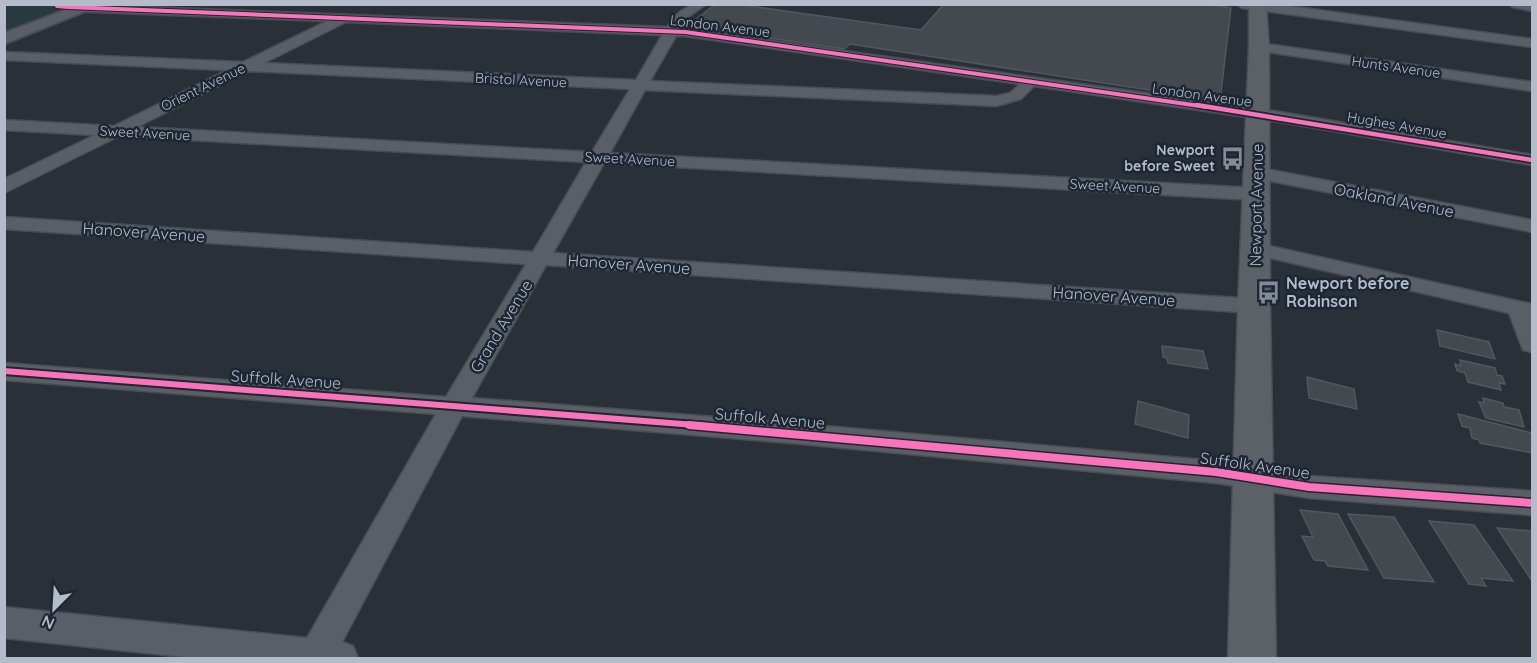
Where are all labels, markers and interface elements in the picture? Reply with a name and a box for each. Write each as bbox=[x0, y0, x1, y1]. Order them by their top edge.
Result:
street label: London Avenue bbox=[669, 11, 771, 41]
street label: Hunts Avenue bbox=[1350, 52, 1442, 82]
street label: Orient Avenue bbox=[158, 59, 248, 115]
street label: Bristol Avenue bbox=[475, 69, 568, 91]
street label: London Avenue bbox=[1151, 79, 1253, 111]
street label: Hughes Avenue bbox=[1346, 107, 1448, 143]
street label: Sweet Avenue bbox=[99, 122, 191, 144]
place label: Newport before Sweet bbox=[1124, 141, 1215, 175]
street label: Newport Avenue bbox=[1245, 143, 1267, 267]
bus stop icon: Newport before Sweet bbox=[1220, 145, 1246, 171]
street label: Sweet Avenue bbox=[584, 148, 676, 170]
street label: Sweet Avenue bbox=[1069, 175, 1161, 197]
street label: Oakland Avenue bbox=[1332, 179, 1456, 221]
street label: Hanover Avenue bbox=[82, 218, 206, 246]
street label: Hanover Avenue bbox=[567, 250, 691, 278]
place label: Newport before Robinson bbox=[1286, 273, 1410, 311]
street label: Grand Avenue bbox=[465, 276, 537, 376]
bus stop icon: Newport before Robinson bbox=[1255, 279, 1281, 305]
street label: Hanover Avenue bbox=[1052, 282, 1176, 310]
street label: Suffolk Avenue bbox=[230, 365, 342, 393]
street label: Suffolk Avenue bbox=[714, 403, 826, 433]
street label: Suffolk Avenue bbox=[1199, 447, 1311, 483]
north arrow bbox=[24, 579, 84, 639]
text: N bbox=[38, 611, 57, 634]

